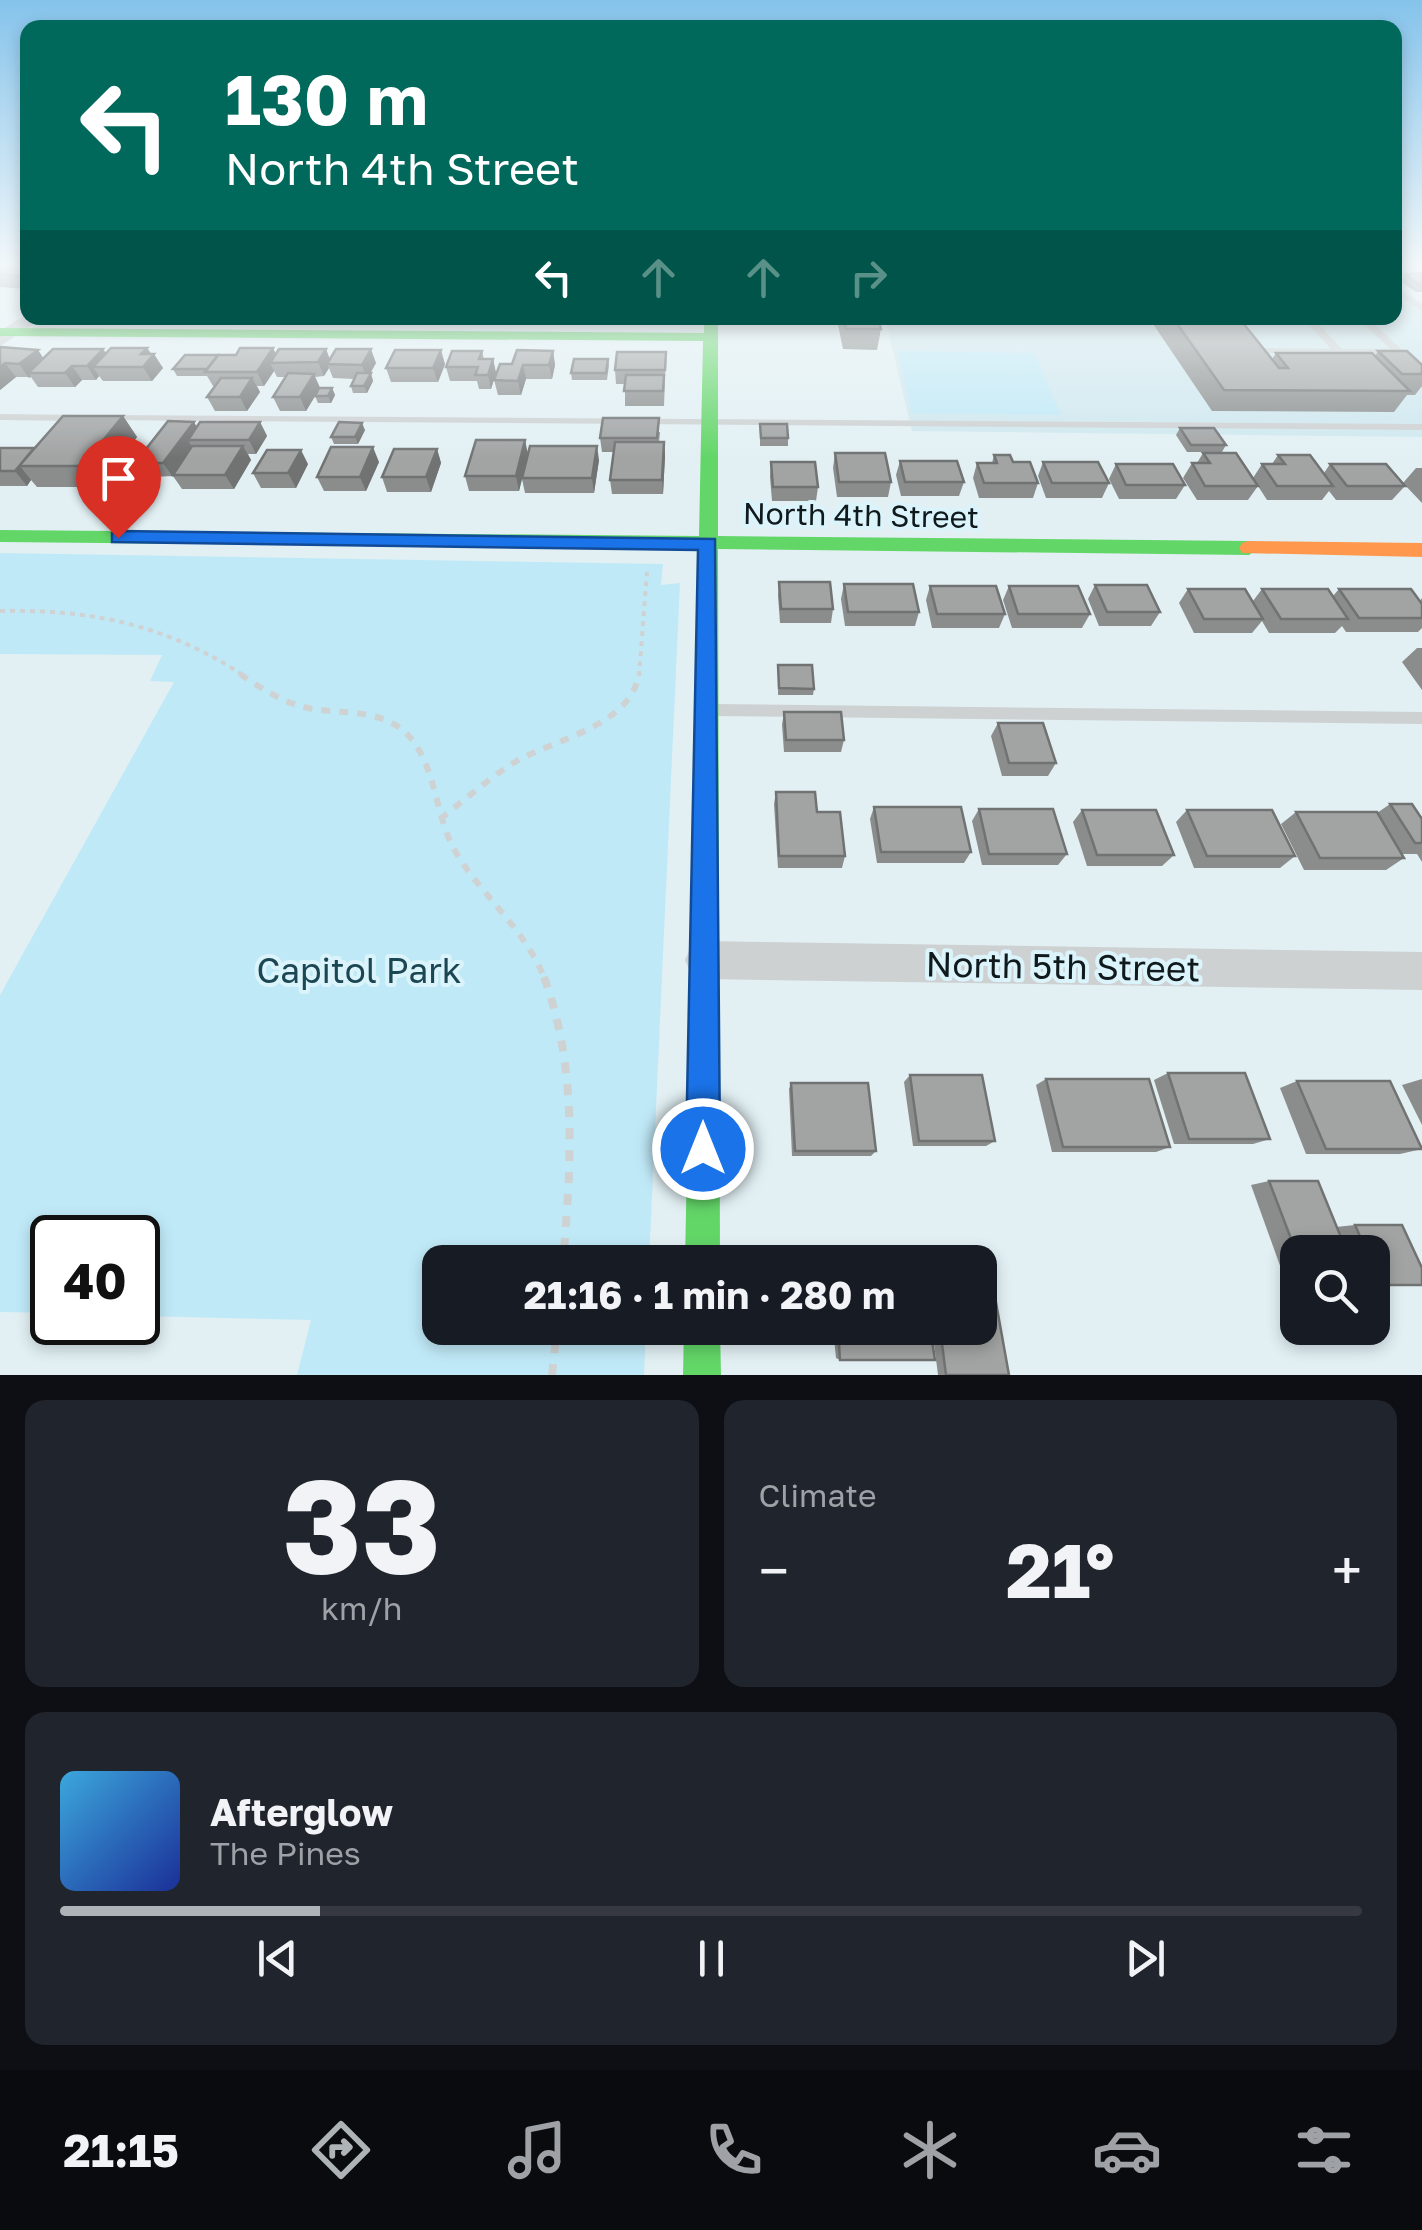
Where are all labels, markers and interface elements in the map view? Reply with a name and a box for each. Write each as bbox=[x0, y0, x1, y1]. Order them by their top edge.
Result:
text: 130 m bbox=[225, 56, 428, 140]
icon: left bbox=[60, 60, 190, 190]
text: North 4th Street bbox=[225, 141, 579, 195]
icon: left bbox=[526, 250, 581, 305]
icon: ahead bbox=[631, 250, 686, 305]
icon: ahead bbox=[736, 250, 791, 305]
icon: right bbox=[841, 250, 896, 305]
pin bbox=[76, 436, 161, 539]
icon: arrive bbox=[91, 451, 146, 506]
street label: North 4th Street bbox=[743, 495, 979, 535]
street label: North 5th Street bbox=[925, 943, 1201, 989]
park label: Capitol Park bbox=[256, 949, 462, 991]
position arrow bbox=[651, 1097, 755, 1201]
speed limit sign: 40 bbox=[30, 1215, 160, 1345]
map controls bbox=[1280, 1235, 1390, 1345]
button: search bbox=[1280, 1235, 1390, 1345]
text: 21:16 · 1 min · 280 m bbox=[524, 1272, 895, 1317]
text: 33 bbox=[282, 1446, 441, 1602]
text: Climate bbox=[759, 1476, 877, 1514]
text: 21° bbox=[1006, 1524, 1115, 1615]
text: − bbox=[759, 1537, 789, 1603]
text: + bbox=[1332, 1537, 1362, 1603]
text: km/h bbox=[321, 1589, 402, 1627]
text: Afterglow bbox=[210, 1789, 393, 1834]
text: The Pines bbox=[210, 1834, 361, 1872]
icon: previous bbox=[250, 1931, 305, 1986]
icon: pause bbox=[684, 1931, 739, 1986]
icon: next bbox=[1118, 1931, 1173, 1986]
icon: directions bbox=[306, 2115, 376, 2185]
icon: music bbox=[502, 2115, 572, 2185]
icon: phone bbox=[699, 2115, 769, 2185]
icon: climate bbox=[895, 2115, 965, 2185]
icon: car bbox=[1092, 2115, 1162, 2185]
icon: filters bbox=[1289, 2115, 1359, 2185]
text: 21:15 bbox=[63, 2123, 179, 2177]

